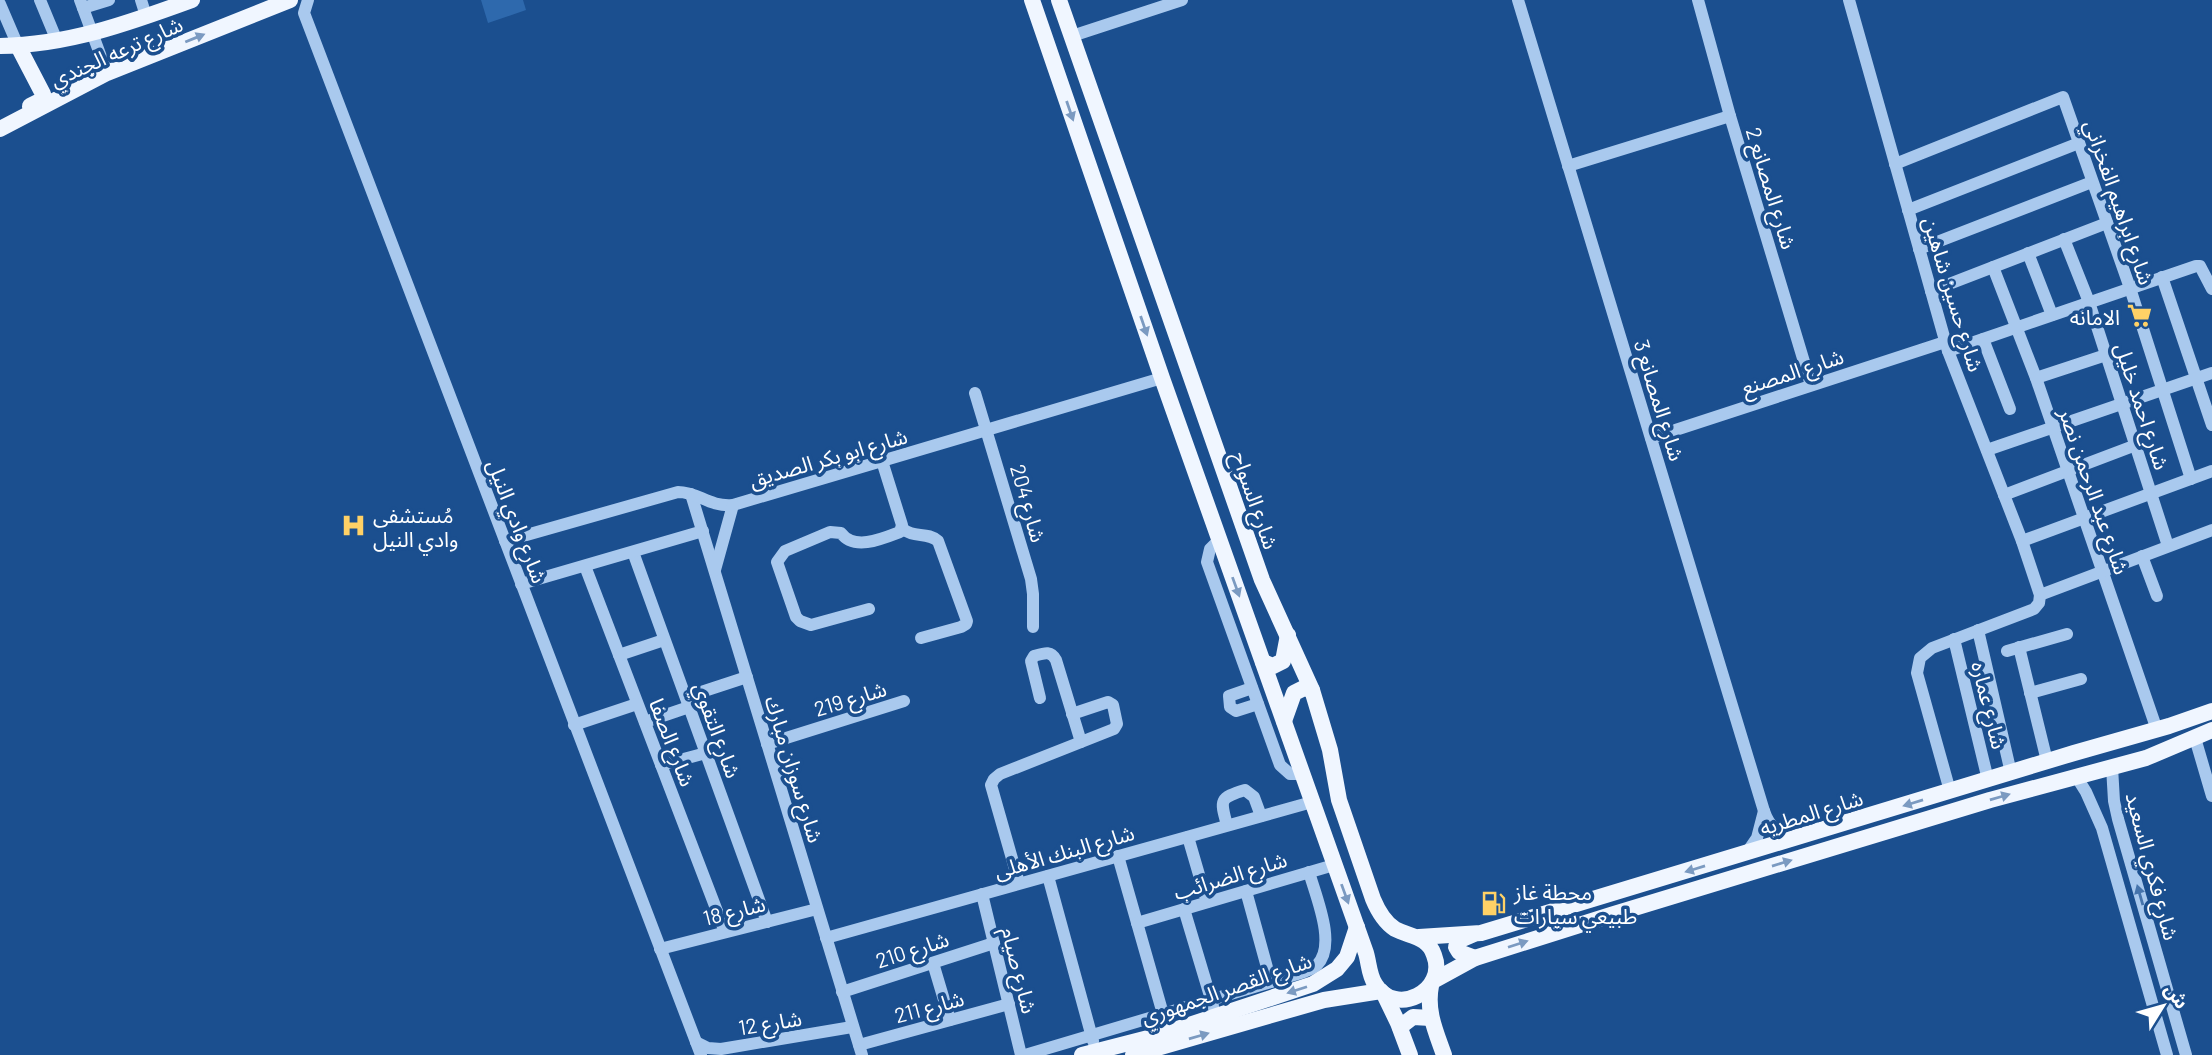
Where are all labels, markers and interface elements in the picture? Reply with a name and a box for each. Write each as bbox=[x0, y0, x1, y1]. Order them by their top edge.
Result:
street label: شارع ترعه الجندي bbox=[46, 11, 188, 96]
one-way arrow bbox=[184, 33, 205, 44]
one-way arrow bbox=[1065, 100, 1076, 121]
street label: شارع ابراهيم الفخراني bbox=[2075, 116, 2160, 289]
street label: شارع المصانع 2 bbox=[1738, 124, 1802, 253]
street label: شارع حسين شاهين bbox=[1915, 214, 1989, 376]
supermarket icon: الامانه bbox=[2126, 302, 2154, 330]
place label: الامانه bbox=[2070, 304, 2120, 329]
one-way arrow bbox=[1139, 316, 1150, 337]
street label: شارع المصانع 3 bbox=[1626, 336, 1690, 465]
street label: شارع احمد خليل bbox=[2107, 339, 2175, 474]
street label: شارع المصنع bbox=[1738, 343, 1848, 403]
street label: شارع عبد الرحمن نصر bbox=[2051, 404, 2135, 579]
street label: شارع ابو بكر الصديق bbox=[746, 422, 911, 495]
street label: شارع السواح bbox=[1224, 448, 1284, 553]
street label: شارع وادي النيل bbox=[478, 456, 553, 588]
street label: شارع 204 bbox=[1002, 461, 1052, 546]
place label: مُستشفى وادي النيل bbox=[373, 502, 458, 555]
hospital icon: مُستشفى وادي النيل bbox=[339, 512, 367, 540]
one-way arrow bbox=[1231, 576, 1242, 597]
street label: شارع عماره bbox=[1963, 659, 2013, 752]
street label: شارع 219 bbox=[811, 675, 890, 725]
street label: شارع التقوي bbox=[685, 679, 747, 783]
street label: شارع سوزان مبارك bbox=[757, 693, 829, 847]
street label: شارع الصفا bbox=[641, 695, 701, 791]
street label: شارع المطريه bbox=[1756, 784, 1867, 843]
street label: شارع فكري السعيد bbox=[2117, 789, 2185, 944]
one-way arrow bbox=[1990, 792, 2011, 802]
one-way arrow bbox=[1902, 798, 1923, 808]
street label: شارع البنك الأهلى bbox=[991, 819, 1138, 887]
street label: شارع الضرائب bbox=[1170, 846, 1291, 908]
one-way arrow bbox=[1772, 858, 1793, 868]
one-way arrow bbox=[1684, 864, 1705, 875]
place label: محطة غاز طبيعي سيارات bbox=[1513, 879, 1637, 932]
one-way arrow bbox=[1340, 883, 1351, 904]
one-way arrow bbox=[2135, 884, 2145, 905]
fuel station icon: محطة غاز طبيعي سيارات bbox=[1480, 889, 1508, 917]
street label: شارع 18 bbox=[700, 890, 769, 934]
street label: شارع صيام bbox=[992, 924, 1043, 1017]
street label: شارع 210 bbox=[872, 925, 953, 976]
one-way arrow bbox=[1507, 938, 1528, 949]
street label: شارع القصر الجمهوري bbox=[1137, 947, 1316, 1034]
north arrow bbox=[2128, 971, 2198, 1041]
text: ش bbox=[2160, 978, 2194, 1013]
street label: شارع 211 bbox=[892, 985, 968, 1031]
one-way arrow bbox=[1286, 985, 1307, 996]
street label: شارع 12 bbox=[737, 1005, 804, 1043]
one-way arrow bbox=[1188, 1031, 1209, 1041]

